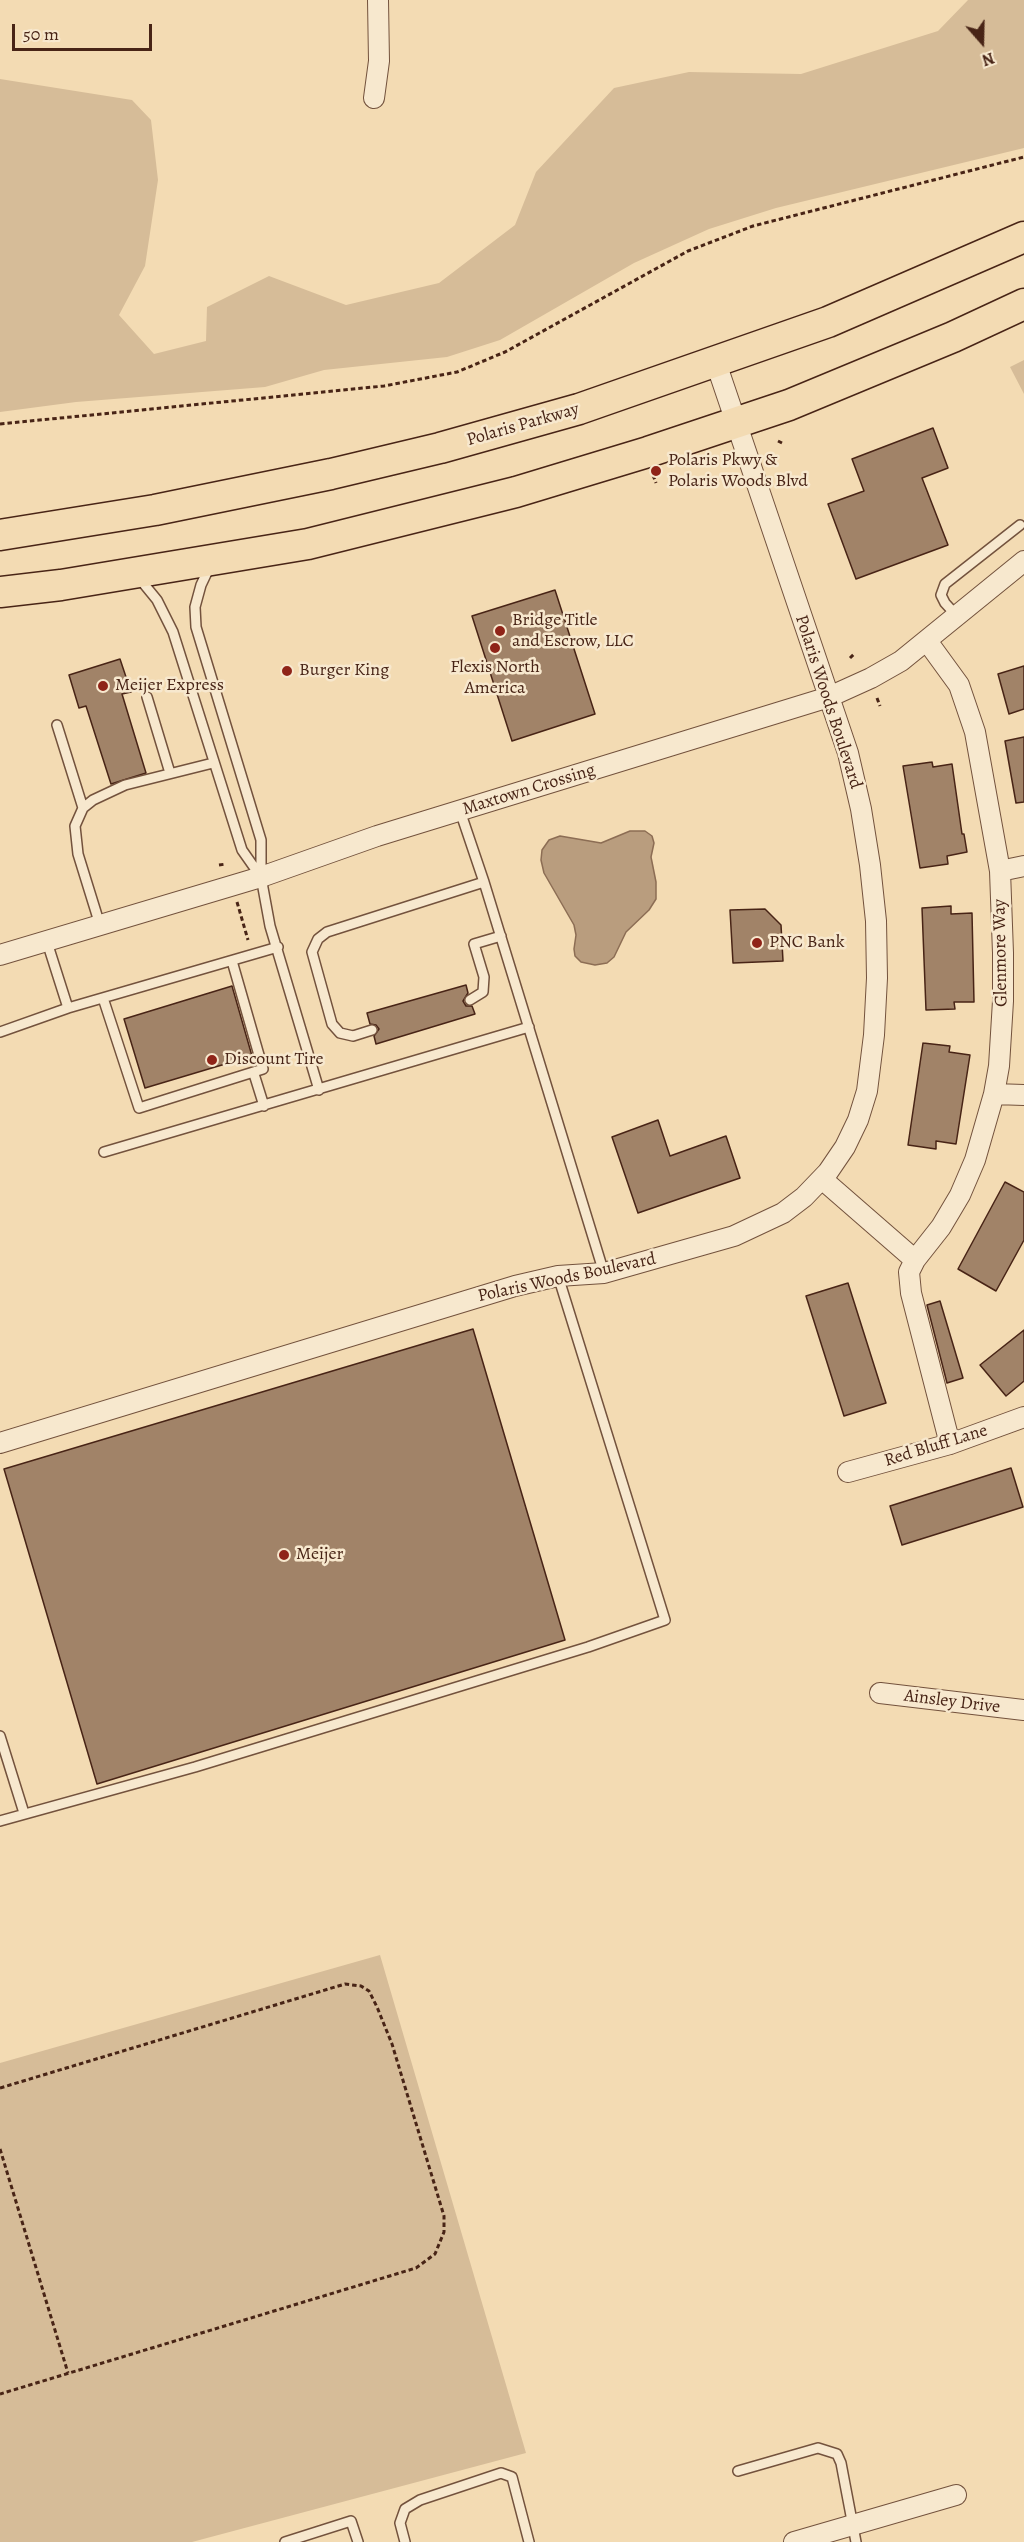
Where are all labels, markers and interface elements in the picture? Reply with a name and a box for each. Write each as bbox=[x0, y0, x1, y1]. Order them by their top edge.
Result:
scale bar bbox=[15, 12, 154, 50]
north arrow bbox=[952, 12, 1012, 72]
text: 50 m bbox=[23, 22, 59, 46]
text: N bbox=[979, 47, 997, 71]
street label: Polaris Parkway bbox=[464, 399, 582, 451]
place label: Polaris Pkwy & Polaris Woods Blvd bbox=[668, 450, 808, 492]
marker: Polaris Pkwy & Polaris Woods Blvd bbox=[649, 464, 663, 478]
place label: Bridge Title and Escrow, LLC bbox=[512, 610, 634, 652]
street label: Polaris Woods Boulevard bbox=[790, 612, 866, 792]
marker: Bridge Title and Escrow, LLC bbox=[493, 624, 507, 638]
marker: Flexis North America bbox=[488, 641, 502, 655]
place label: Flexis North America bbox=[450, 657, 540, 700]
place label: Burger King bbox=[299, 660, 389, 682]
marker: Burger King bbox=[280, 664, 294, 678]
place label: Meijer Express bbox=[115, 675, 224, 697]
marker: Meijer Express bbox=[96, 679, 110, 693]
street label: Maxtown Crossing bbox=[460, 760, 598, 820]
street label: Glenmore Way bbox=[989, 899, 1013, 1007]
place label: PNC Bank bbox=[769, 932, 845, 954]
marker: PNC Bank bbox=[750, 936, 764, 950]
place label: Discount Tire bbox=[224, 1049, 324, 1071]
marker: Discount Tire bbox=[205, 1053, 219, 1067]
street label: Polaris Woods Boulevard bbox=[476, 1249, 658, 1307]
street label: Red Bluff Lane bbox=[882, 1420, 990, 1472]
place label: Meijer bbox=[296, 1544, 343, 1566]
marker: Meijer bbox=[277, 1548, 291, 1562]
street label: Ainsley Drive bbox=[903, 1685, 1001, 1719]

